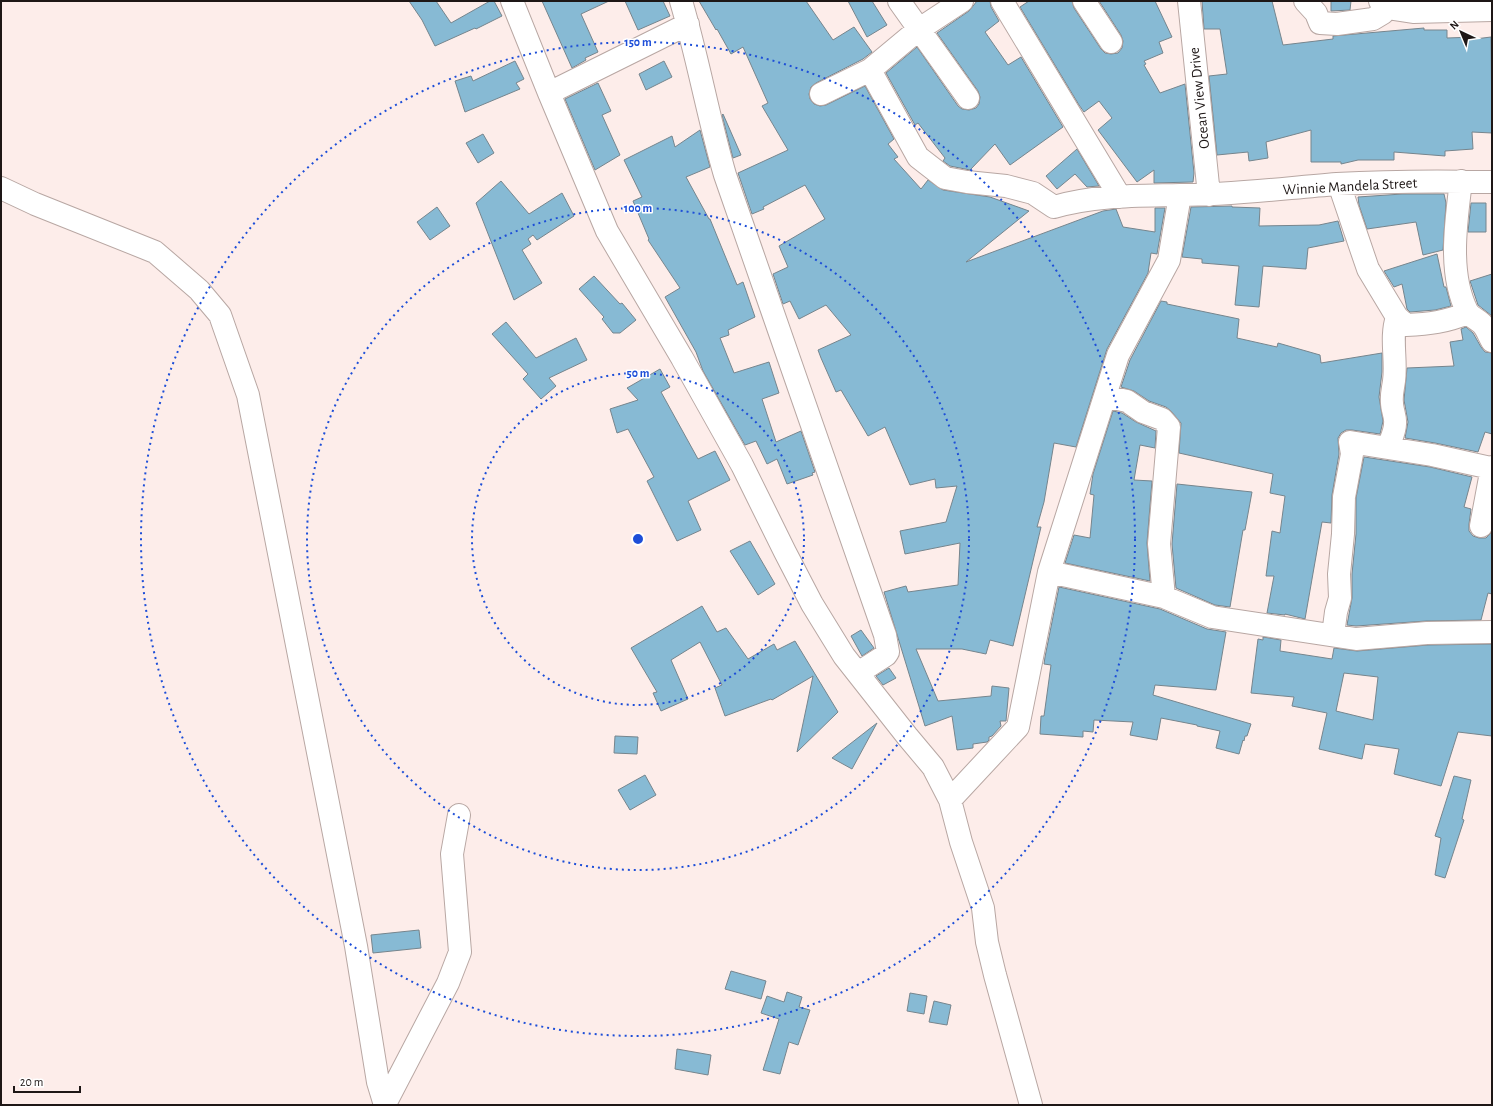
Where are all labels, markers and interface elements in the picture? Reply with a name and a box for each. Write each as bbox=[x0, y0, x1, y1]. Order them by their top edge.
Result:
north arrow bbox=[1441, 12, 1481, 52]
text: N bbox=[1448, 19, 1461, 32]
text: 150 m bbox=[624, 36, 652, 48]
street label: Ocean View Drive bbox=[1187, 46, 1212, 149]
street label: Winnie Mandela Street bbox=[1282, 175, 1418, 198]
text: 100 m bbox=[624, 202, 652, 214]
text: 50 m bbox=[627, 367, 650, 379]
centre of rings bbox=[631, 532, 645, 546]
scale bar bbox=[14, 1068, 80, 1094]
text: 20 m bbox=[20, 1076, 43, 1088]

